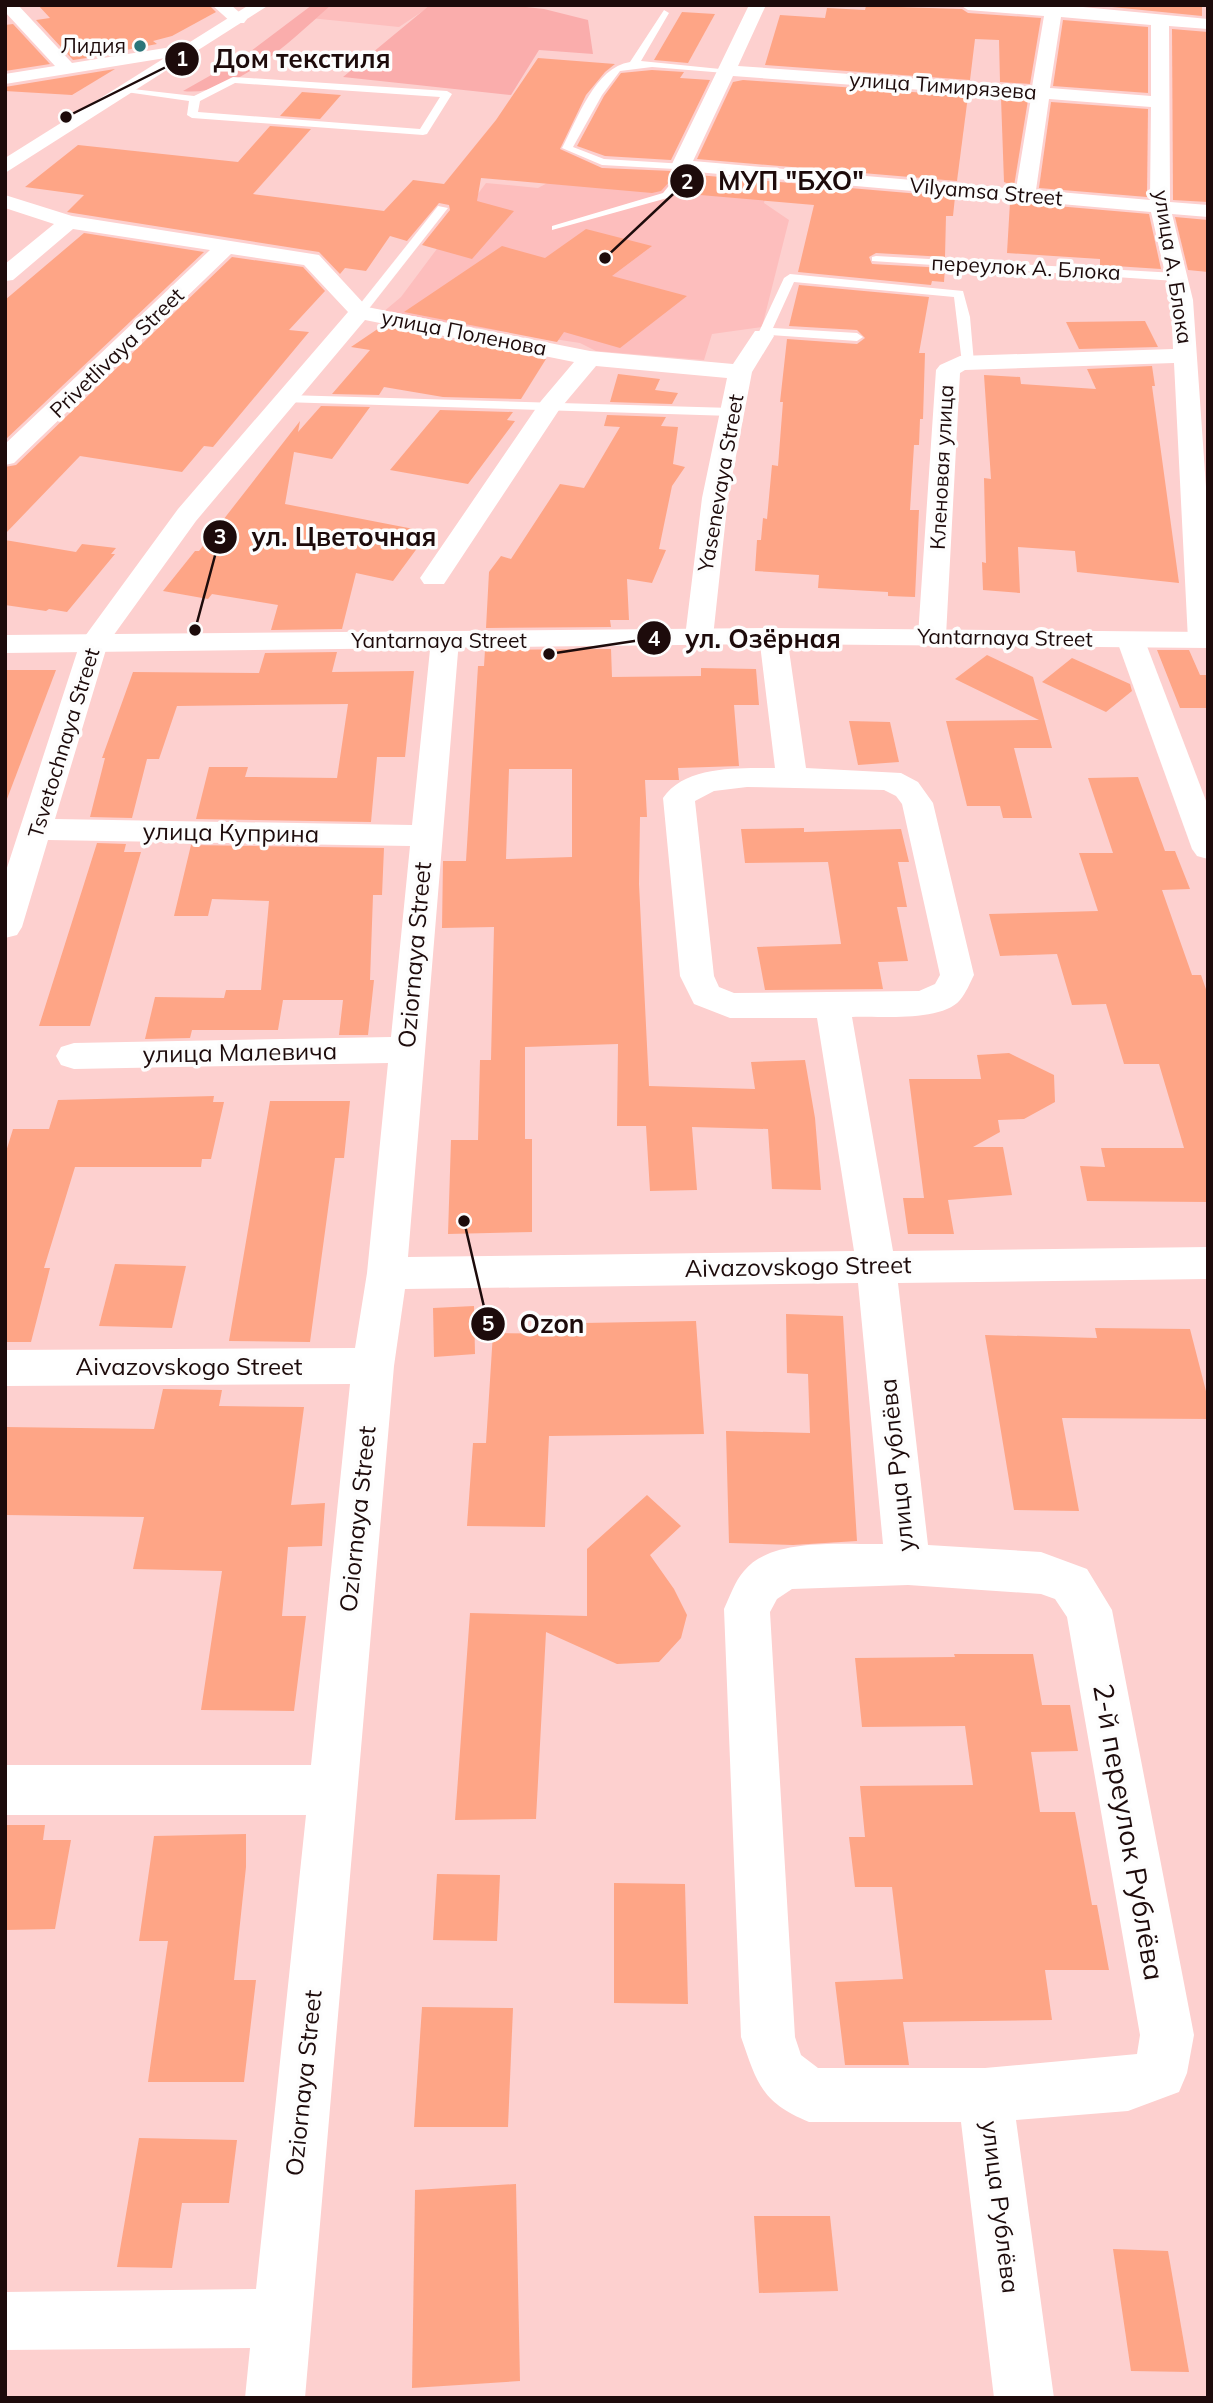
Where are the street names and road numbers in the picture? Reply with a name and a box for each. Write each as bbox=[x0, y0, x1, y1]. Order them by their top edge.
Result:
street label: улица Тимирязева bbox=[848, 65, 1038, 105]
street label: Vilyamsa Street bbox=[909, 171, 1064, 211]
street label: улица А. Блока bbox=[1149, 188, 1199, 346]
street label: переулок А. Блока bbox=[931, 249, 1121, 285]
street label: Privetlivaya Street bbox=[44, 282, 189, 423]
street label: улица Поленова bbox=[379, 303, 549, 361]
street label: Кленовая улица bbox=[924, 384, 958, 550]
street label: Yasenevaya Street bbox=[691, 392, 748, 575]
street label: Yantarnaya Street bbox=[916, 622, 1093, 652]
street label: Yantarnaya Street bbox=[350, 627, 527, 653]
street label: Tsvetochnaya Street bbox=[22, 644, 104, 841]
street label: улица Куприна bbox=[142, 815, 320, 849]
street label: Oziornaya Street bbox=[391, 860, 437, 1049]
street label: улица Малевича bbox=[142, 1035, 338, 1069]
street label: Aivazovskogo Street bbox=[684, 1249, 912, 1283]
street label: Aivazovskogo Street bbox=[76, 1351, 302, 1381]
street label: улица Рублёва bbox=[872, 1377, 920, 1553]
street label: Oziornaya Street bbox=[332, 1424, 382, 1613]
street label: 2-й переулок Рублёва bbox=[1086, 1681, 1173, 1983]
street label: Oziornaya Street bbox=[278, 1988, 328, 2177]
street label: улица Рублёва bbox=[976, 2119, 1026, 2295]

